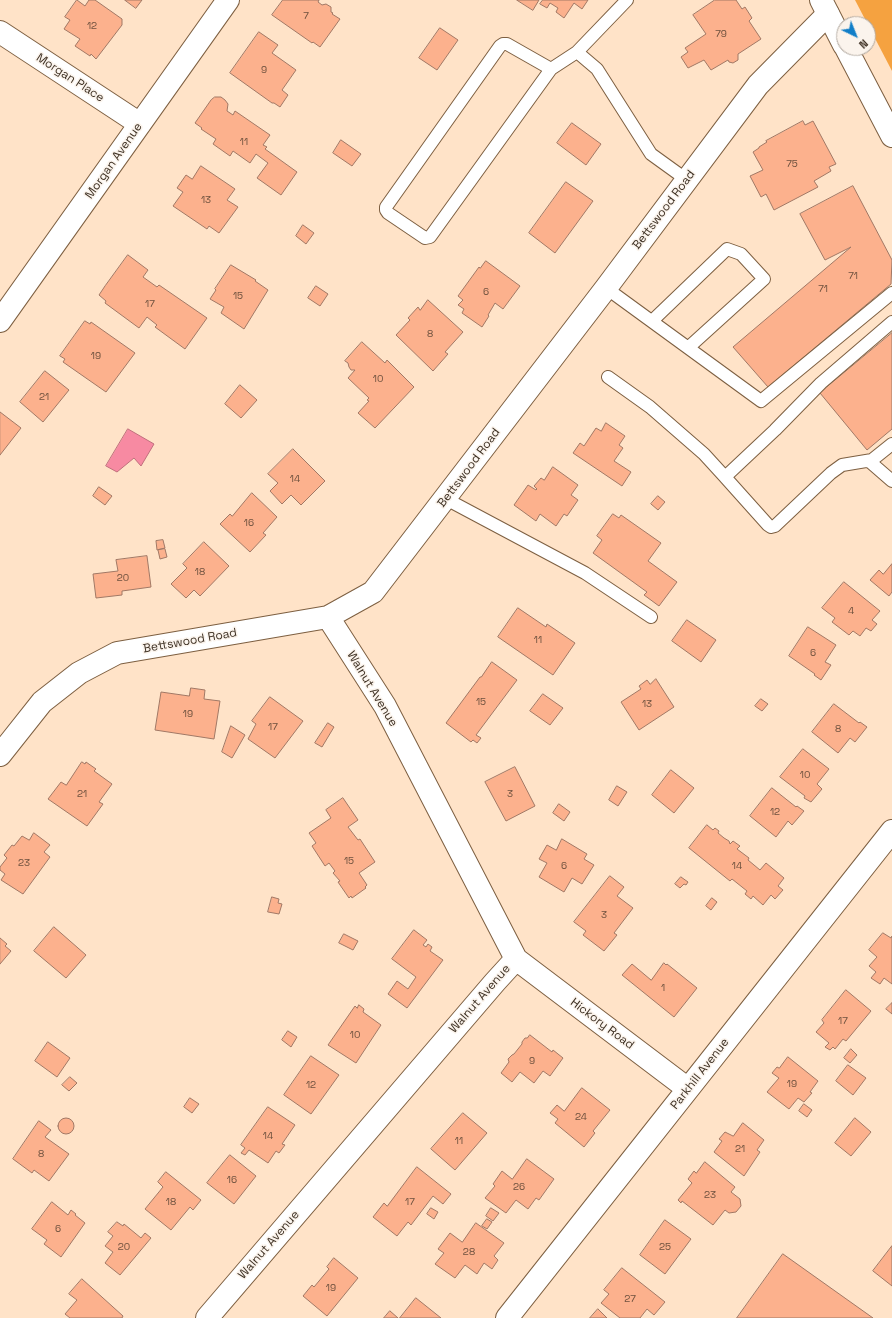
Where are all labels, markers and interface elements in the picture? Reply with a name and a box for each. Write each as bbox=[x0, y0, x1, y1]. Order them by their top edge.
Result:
house number: 7 bbox=[303, 10, 309, 22]
north arrow bbox=[836, 16, 876, 56]
house number: 12 bbox=[87, 20, 97, 32]
house number: 79 bbox=[715, 28, 727, 40]
text: N bbox=[856, 36, 871, 52]
street label: Morgan Place bbox=[33, 51, 107, 105]
house number: 9 bbox=[261, 64, 267, 76]
street label: Morgan Avenue bbox=[82, 120, 146, 202]
house number: 11 bbox=[240, 136, 248, 148]
house number: 75 bbox=[786, 158, 798, 170]
street label: Bettswood Road bbox=[630, 168, 698, 252]
house number: 13 bbox=[201, 194, 211, 206]
house number: 71 bbox=[848, 270, 858, 282]
house number: 71 bbox=[818, 283, 828, 295]
house number: 6 bbox=[483, 286, 489, 298]
house number: 15 bbox=[233, 290, 243, 302]
house number: 17 bbox=[145, 298, 155, 310]
house number: 8 bbox=[427, 328, 433, 340]
house number: 19 bbox=[91, 350, 101, 362]
house number: 10 bbox=[373, 373, 383, 385]
house number: 21 bbox=[39, 391, 49, 403]
street label: Bettswood Road bbox=[435, 426, 503, 510]
house number: 14 bbox=[290, 473, 300, 485]
house number: 16 bbox=[244, 517, 254, 529]
house number: 18 bbox=[195, 566, 205, 578]
house number: 20 bbox=[117, 572, 129, 584]
house number: 4 bbox=[848, 605, 854, 617]
street label: Bettswood Road bbox=[142, 626, 238, 656]
house number: 11 bbox=[534, 634, 542, 646]
house number: 6 bbox=[810, 647, 816, 659]
street label: Walnut Avenue bbox=[344, 649, 400, 729]
house number: 15 bbox=[476, 696, 486, 708]
house number: 13 bbox=[642, 698, 652, 710]
house number: 19 bbox=[183, 708, 193, 720]
house number: 17 bbox=[268, 721, 278, 733]
house number: 8 bbox=[835, 723, 841, 735]
house number: 10 bbox=[800, 769, 810, 781]
house number: 21 bbox=[77, 788, 87, 800]
house number: 3 bbox=[507, 788, 513, 800]
house number: 12 bbox=[770, 806, 780, 818]
house number: 15 bbox=[344, 855, 354, 867]
house number: 23 bbox=[18, 857, 30, 869]
house number: 6 bbox=[561, 860, 567, 872]
house number: 14 bbox=[732, 860, 742, 872]
house number: 3 bbox=[601, 909, 607, 921]
street label: Walnut Avenue bbox=[446, 962, 514, 1036]
house number: 1 bbox=[661, 982, 665, 994]
street label: Hickory Road bbox=[567, 995, 637, 1053]
house number: 17 bbox=[838, 1015, 848, 1027]
house number: 10 bbox=[350, 1029, 360, 1041]
street label: Parkhill Avenue bbox=[668, 1035, 732, 1113]
house number: 9 bbox=[529, 1055, 535, 1067]
house number: 19 bbox=[787, 1078, 797, 1090]
house number: 12 bbox=[306, 1079, 316, 1091]
house number: 24 bbox=[575, 1111, 587, 1123]
house number: 14 bbox=[263, 1130, 273, 1142]
house number: 11 bbox=[455, 1135, 463, 1147]
house number: 21 bbox=[735, 1143, 745, 1155]
house number: 8 bbox=[38, 1148, 44, 1160]
house number: 16 bbox=[227, 1174, 237, 1186]
house number: 26 bbox=[513, 1181, 525, 1193]
house number: 23 bbox=[704, 1189, 716, 1201]
house number: 18 bbox=[166, 1196, 176, 1208]
house number: 17 bbox=[405, 1196, 415, 1208]
street label: Walnut Avenue bbox=[235, 1208, 303, 1282]
house number: 6 bbox=[55, 1223, 61, 1235]
house number: 20 bbox=[118, 1241, 130, 1253]
house number: 25 bbox=[659, 1241, 671, 1253]
house number: 28 bbox=[463, 1246, 475, 1258]
house number: 19 bbox=[326, 1282, 336, 1294]
house number: 27 bbox=[624, 1293, 636, 1305]

